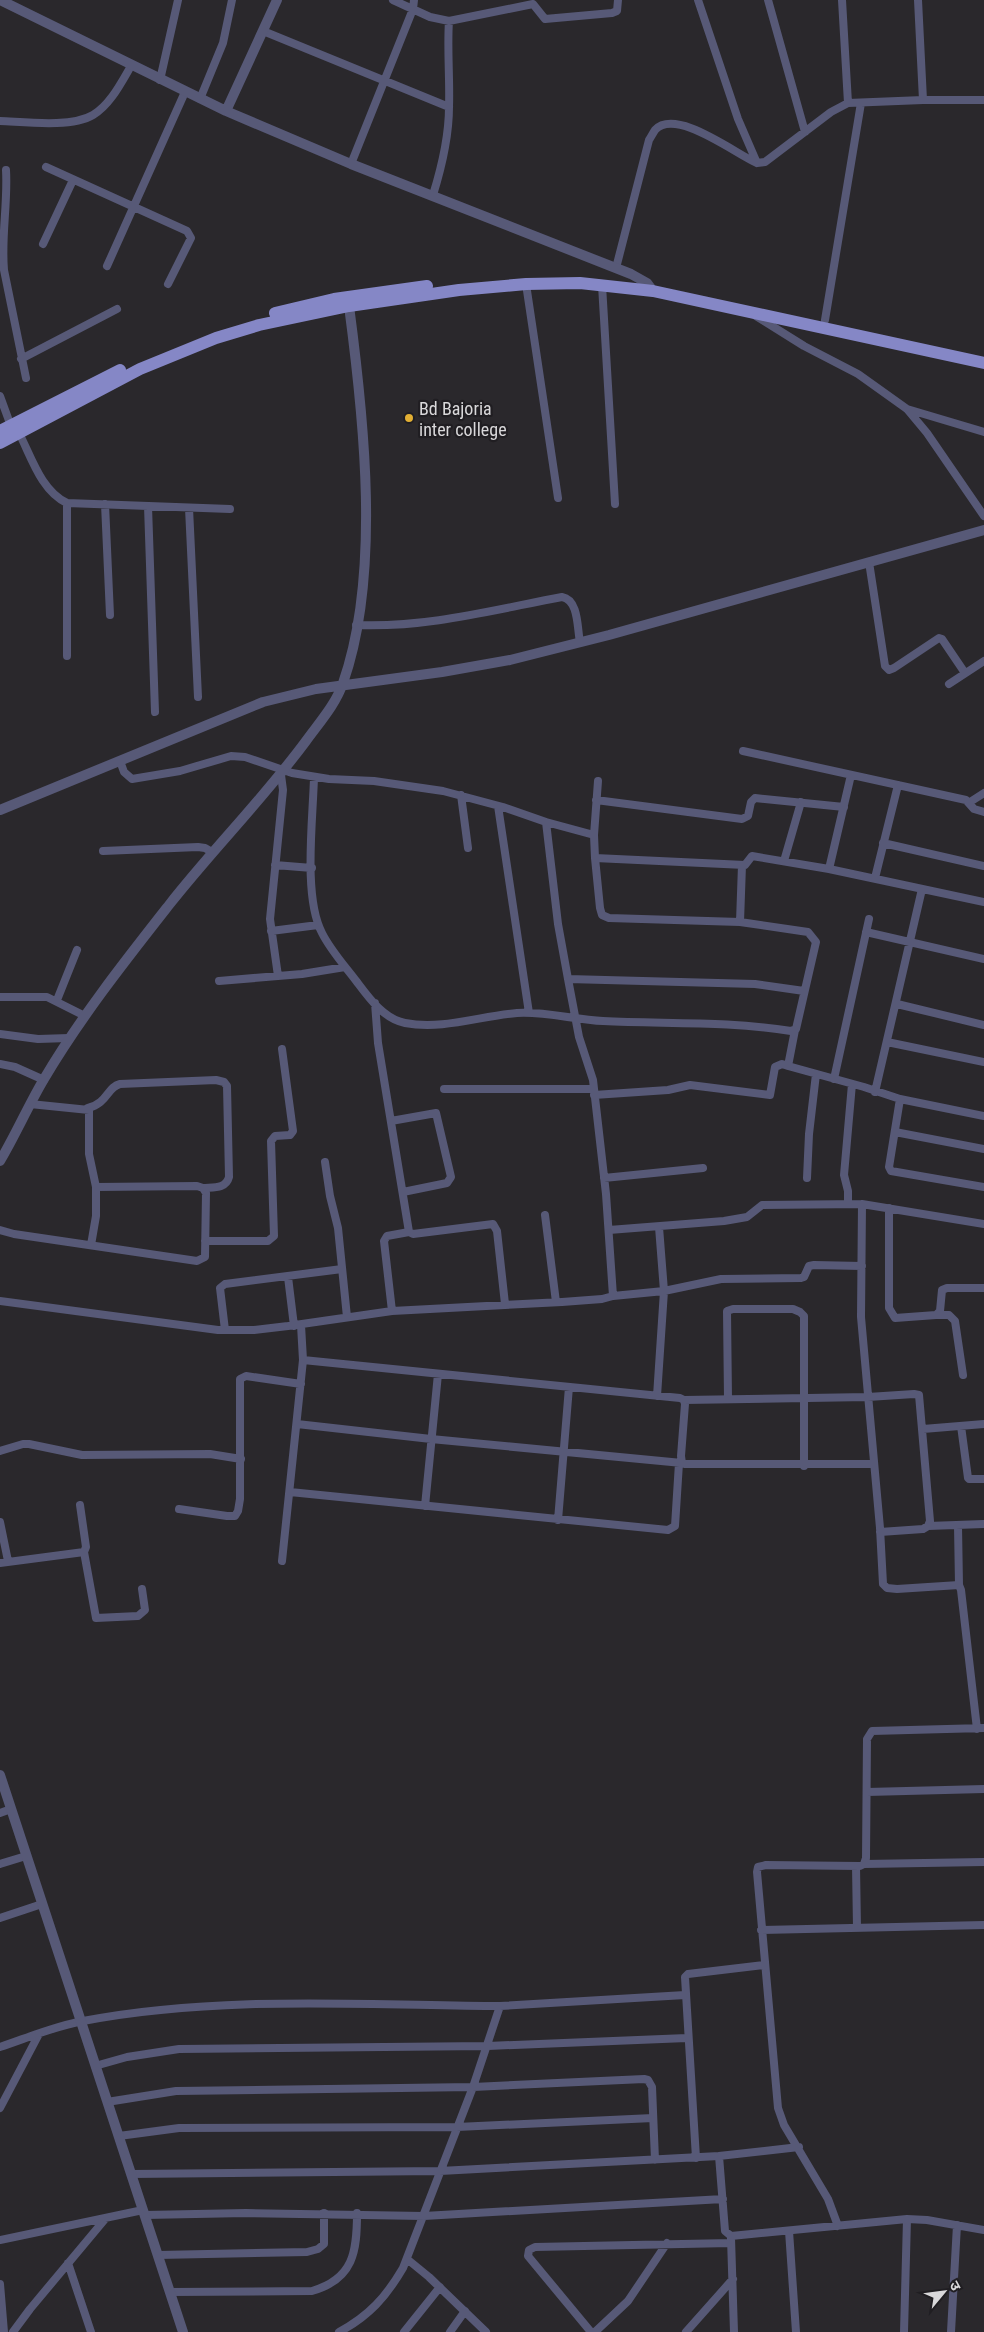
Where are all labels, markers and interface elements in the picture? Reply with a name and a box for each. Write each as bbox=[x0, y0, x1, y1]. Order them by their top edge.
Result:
place label: Bd Bajoria inter college bbox=[419, 398, 507, 440]
marker: Bd Bajoria inter college bbox=[403, 412, 415, 424]
north arrow bbox=[919, 2267, 969, 2317]
text: उ bbox=[946, 2278, 965, 2294]

